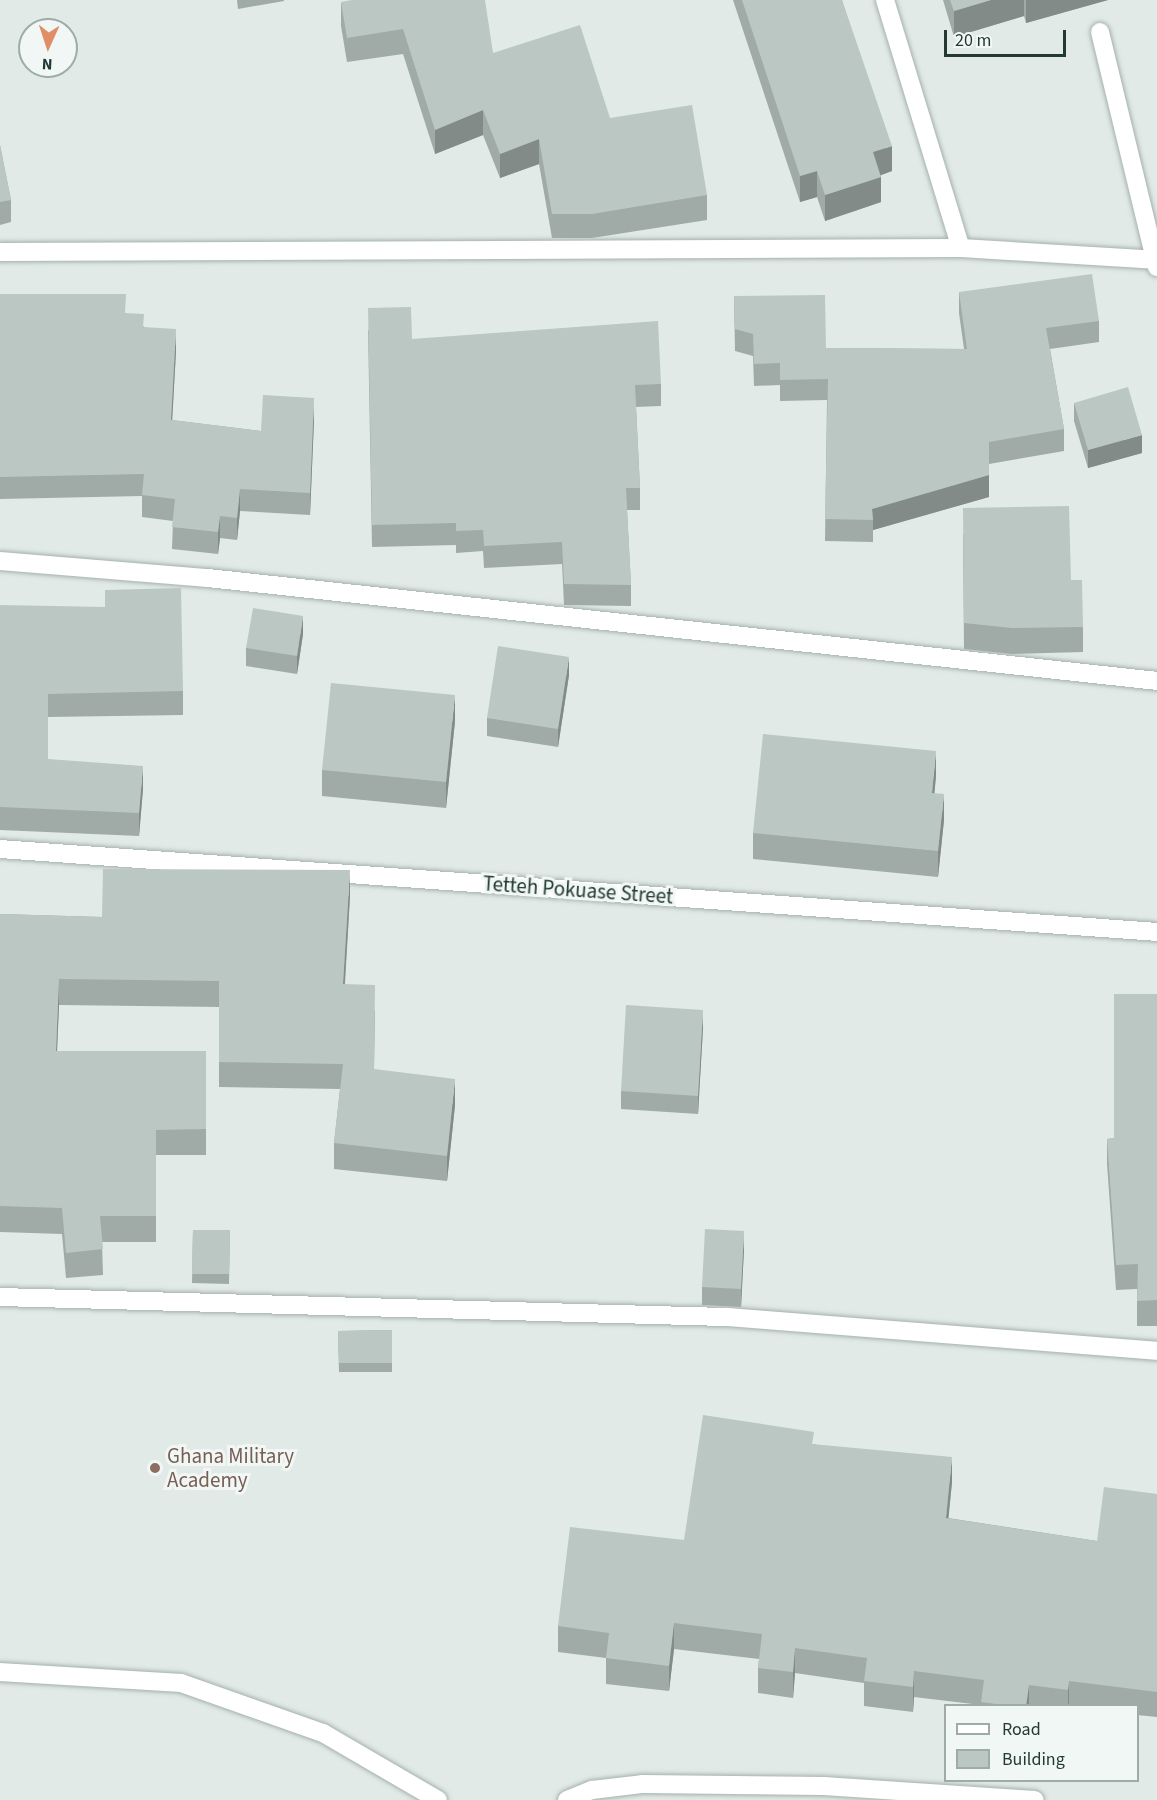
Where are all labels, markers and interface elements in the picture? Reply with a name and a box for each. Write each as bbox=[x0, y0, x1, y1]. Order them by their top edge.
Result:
north arrow bbox=[18, 18, 78, 78]
scale bar bbox=[947, 18, 1068, 56]
text: 20 m bbox=[955, 28, 991, 53]
text: N bbox=[41, 53, 53, 75]
street label: Tetteh Pokuase Street bbox=[482, 871, 674, 909]
place label: Ghana Military Academy bbox=[167, 1443, 294, 1493]
marker: Ghana Military Academy bbox=[148, 1461, 162, 1475]
legend bbox=[944, 1704, 1139, 1782]
text: Road bbox=[1002, 1717, 1041, 1742]
text: Building bbox=[1002, 1747, 1065, 1772]

